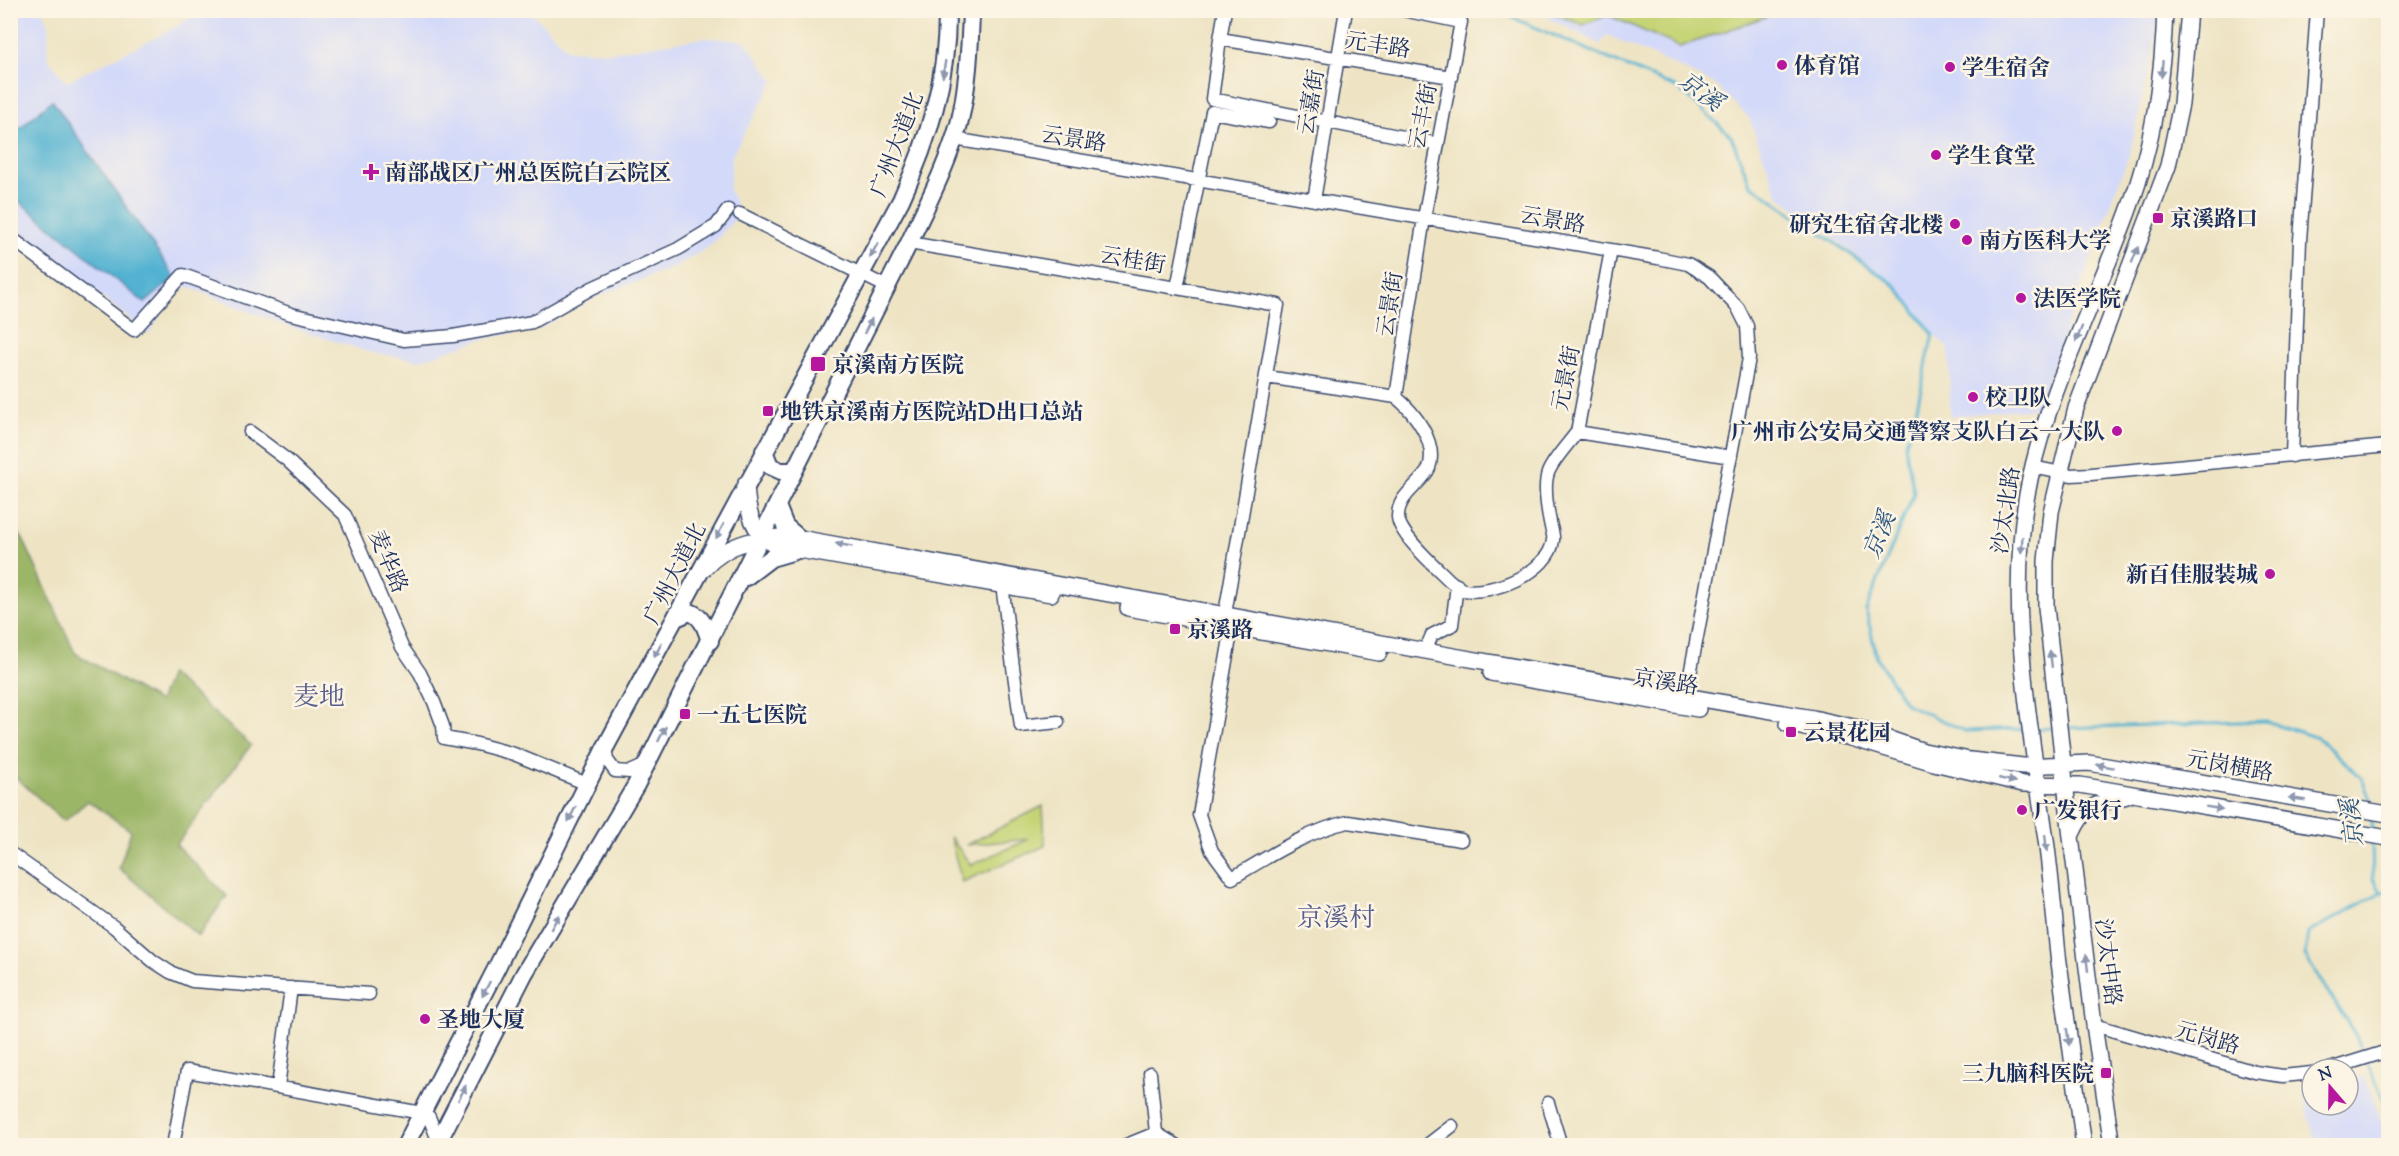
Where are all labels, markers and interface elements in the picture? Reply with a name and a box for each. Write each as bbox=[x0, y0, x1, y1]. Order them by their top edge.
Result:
street label: 元丰路 bbox=[1342, 26, 1413, 68]
place label: 体育馆 bbox=[1794, 52, 1860, 84]
place label: 学生宿舍 bbox=[1962, 54, 2050, 86]
marker: 体育馆 bbox=[1775, 58, 1789, 72]
one-way arrow bbox=[939, 59, 948, 78]
one-way arrow bbox=[2157, 59, 2167, 78]
marker: 学生宿舍 bbox=[1943, 60, 1957, 74]
water label: 京溪 bbox=[1670, 65, 1732, 122]
street label: 云嘉街 bbox=[1291, 67, 1334, 138]
street label: 云丰街 bbox=[1403, 81, 1447, 152]
street label: 广州大道北 bbox=[864, 88, 933, 202]
street label: 云景路 bbox=[1038, 120, 1109, 162]
place label: 学生食堂 bbox=[1948, 142, 2036, 174]
marker: 学生食堂 bbox=[1929, 148, 1943, 162]
place label: 南部战区广州总医院白云院区 bbox=[385, 159, 671, 191]
marker: 南部战区广州总医院白云院区 bbox=[362, 163, 380, 181]
street label: 云景路 bbox=[1517, 200, 1588, 243]
place label: 京溪路口 bbox=[2170, 205, 2258, 237]
place label: 研究生宿舍北楼 bbox=[1789, 211, 1943, 243]
marker: 京溪路口 bbox=[2151, 211, 2165, 225]
marker: 研究生宿舍北楼 bbox=[1948, 217, 1962, 231]
place label: 南方医科大学 bbox=[1979, 227, 2111, 259]
marker: 南方医科大学 bbox=[1960, 233, 1974, 247]
street label: 云桂街 bbox=[1097, 240, 1168, 283]
one-way arrow bbox=[869, 242, 879, 259]
one-way arrow bbox=[2130, 246, 2140, 264]
street label: 云景街 bbox=[1371, 269, 1413, 340]
place label: 法医学院 bbox=[2033, 285, 2121, 317]
marker: 法医学院 bbox=[2014, 291, 2028, 305]
one-way arrow bbox=[863, 317, 872, 334]
one-way arrow bbox=[2074, 325, 2083, 343]
street label: 元景街 bbox=[1546, 343, 1590, 414]
place label: 京溪南方医院 bbox=[832, 351, 964, 383]
marker: 京溪南方医院 bbox=[809, 355, 827, 373]
place label: 校卫队 bbox=[1985, 384, 2051, 416]
marker: 校卫队 bbox=[1966, 390, 1980, 404]
place label: 地铁京溪南方医院站D出口总站 bbox=[780, 398, 1083, 430]
marker: 地铁京溪南方医院站D出口总站 bbox=[761, 404, 775, 418]
place label: 广州市公安局交通警察支队白云一大队 bbox=[1731, 418, 2105, 450]
marker: 广州市公安局交通警察支队白云一大队 bbox=[2110, 424, 2124, 438]
street label: 沙太北路 bbox=[1986, 465, 2030, 556]
water label: 京溪 bbox=[1856, 504, 1907, 564]
street label: 广州大道北 bbox=[637, 518, 716, 631]
one-way arrow bbox=[715, 523, 725, 540]
street label: 麦华路 bbox=[359, 526, 414, 599]
one-way arrow bbox=[2017, 536, 2026, 555]
one-way arrow bbox=[834, 541, 853, 550]
place label: 新百佳服装城 bbox=[2126, 561, 2258, 593]
marker: 新百佳服装城 bbox=[2263, 567, 2277, 581]
place label: 京溪路 bbox=[1187, 616, 1253, 648]
marker: 京溪路 bbox=[1168, 622, 1182, 636]
one-way arrow bbox=[653, 642, 663, 659]
one-way arrow bbox=[2047, 650, 2056, 669]
street label: 京溪路 bbox=[1630, 663, 1701, 705]
district label: 麦地 bbox=[293, 680, 345, 717]
place label: 一五七医院 bbox=[697, 701, 807, 733]
marker: 一五七医院 bbox=[678, 707, 692, 721]
place label: 云景花园 bbox=[1803, 719, 1891, 751]
marker: 云景花园 bbox=[1784, 725, 1798, 739]
one-way arrow bbox=[657, 726, 666, 743]
street label: 元岗横路 bbox=[2183, 745, 2276, 791]
one-way arrow bbox=[2095, 761, 2114, 770]
one-way arrow bbox=[1998, 776, 2017, 785]
one-way arrow bbox=[2287, 794, 2306, 803]
water label: 京溪 bbox=[2334, 794, 2374, 849]
place label: 广发银行 bbox=[2034, 797, 2122, 829]
marker: 广发银行 bbox=[2015, 803, 2029, 817]
one-way arrow bbox=[2204, 804, 2223, 813]
one-way arrow bbox=[567, 806, 577, 823]
one-way arrow bbox=[2041, 833, 2051, 852]
district label: 京溪村 bbox=[1297, 901, 1375, 938]
one-way arrow bbox=[550, 913, 560, 930]
street label: 沙太中路 bbox=[2085, 917, 2127, 1008]
one-way arrow bbox=[2082, 953, 2091, 972]
one-way arrow bbox=[481, 981, 491, 998]
place label: 圣地大厦 bbox=[437, 1006, 525, 1038]
marker: 圣地大厦 bbox=[418, 1012, 432, 1026]
street label: 元岗路 bbox=[2171, 1015, 2243, 1064]
one-way arrow bbox=[2064, 1027, 2073, 1046]
north arrow bbox=[2300, 1057, 2360, 1117]
place label: 三九脑科医院 bbox=[1962, 1060, 2094, 1092]
text: N bbox=[2316, 1062, 2336, 1088]
marker: 三九脑科医院 bbox=[2099, 1066, 2113, 1080]
one-way arrow bbox=[457, 1085, 467, 1102]

